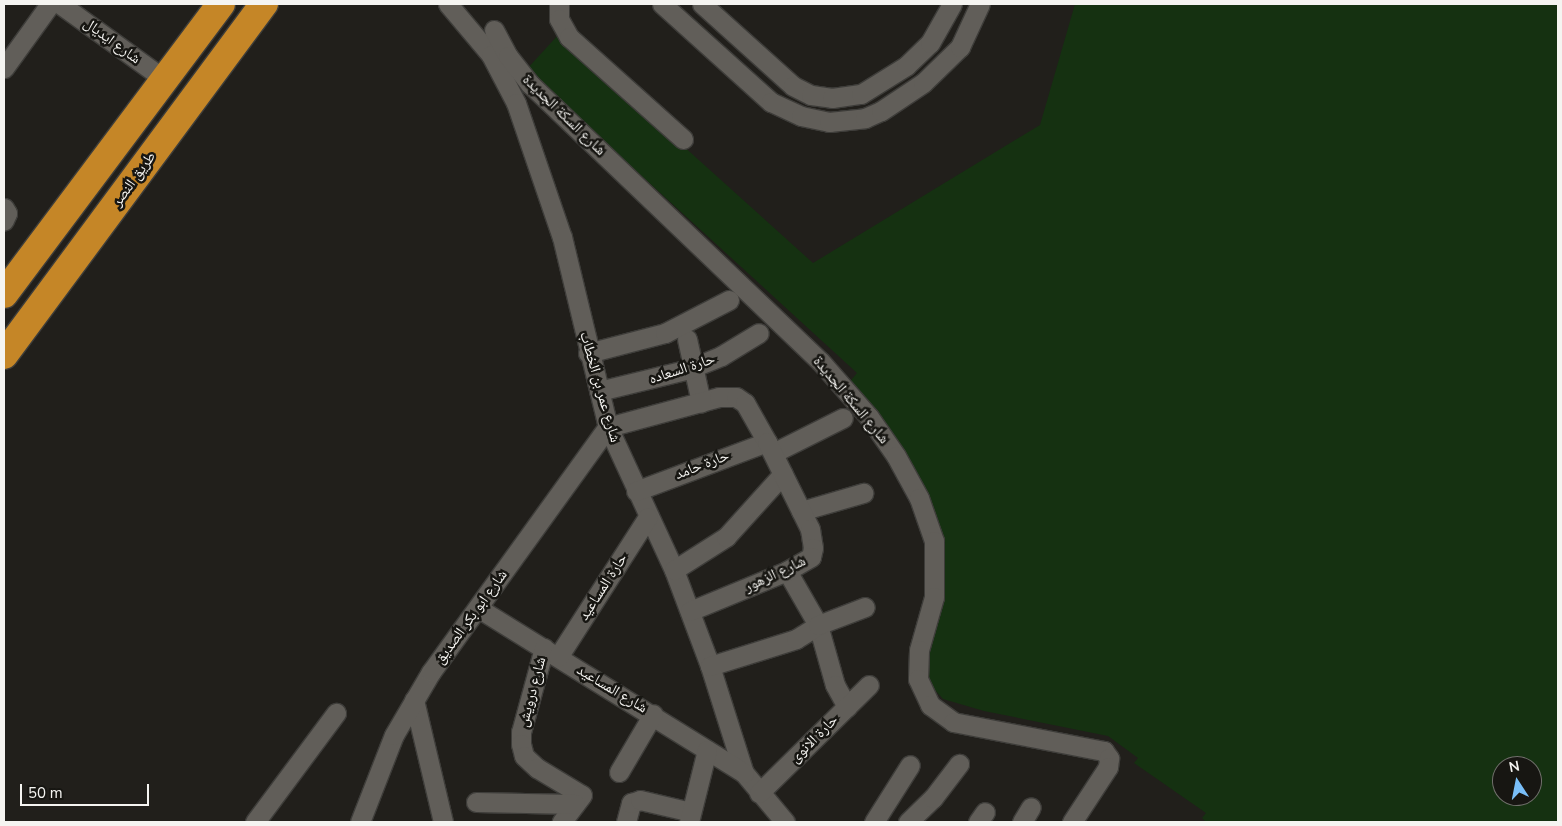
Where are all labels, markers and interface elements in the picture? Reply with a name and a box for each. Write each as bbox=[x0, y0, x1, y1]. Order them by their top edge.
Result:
street label: شارع ايديال bbox=[80, 14, 144, 68]
street label: شارع السكة الجديدة bbox=[519, 71, 609, 159]
street label: طريق النصر bbox=[108, 148, 160, 210]
street label: شارع عمر بن الخطاب bbox=[576, 330, 624, 444]
street label: حارة السعاده bbox=[647, 350, 717, 388]
street label: شارع السكة الجديدة bbox=[809, 353, 893, 447]
street label: حارة حامد bbox=[672, 446, 732, 484]
street label: حارة المساعيد bbox=[575, 550, 631, 624]
street label: شارع الزهور bbox=[741, 552, 809, 596]
street label: شارع ابو بكر الصديق bbox=[431, 566, 511, 668]
street label: شارع درويش bbox=[514, 655, 550, 729]
street label: شارع المساعيد bbox=[573, 661, 651, 717]
street label: حارة الانوى bbox=[786, 711, 842, 767]
north arrow bbox=[1492, 756, 1542, 806]
text: N bbox=[1507, 756, 1521, 777]
scale bar bbox=[22, 774, 151, 806]
text: 50 m bbox=[28, 783, 63, 803]

